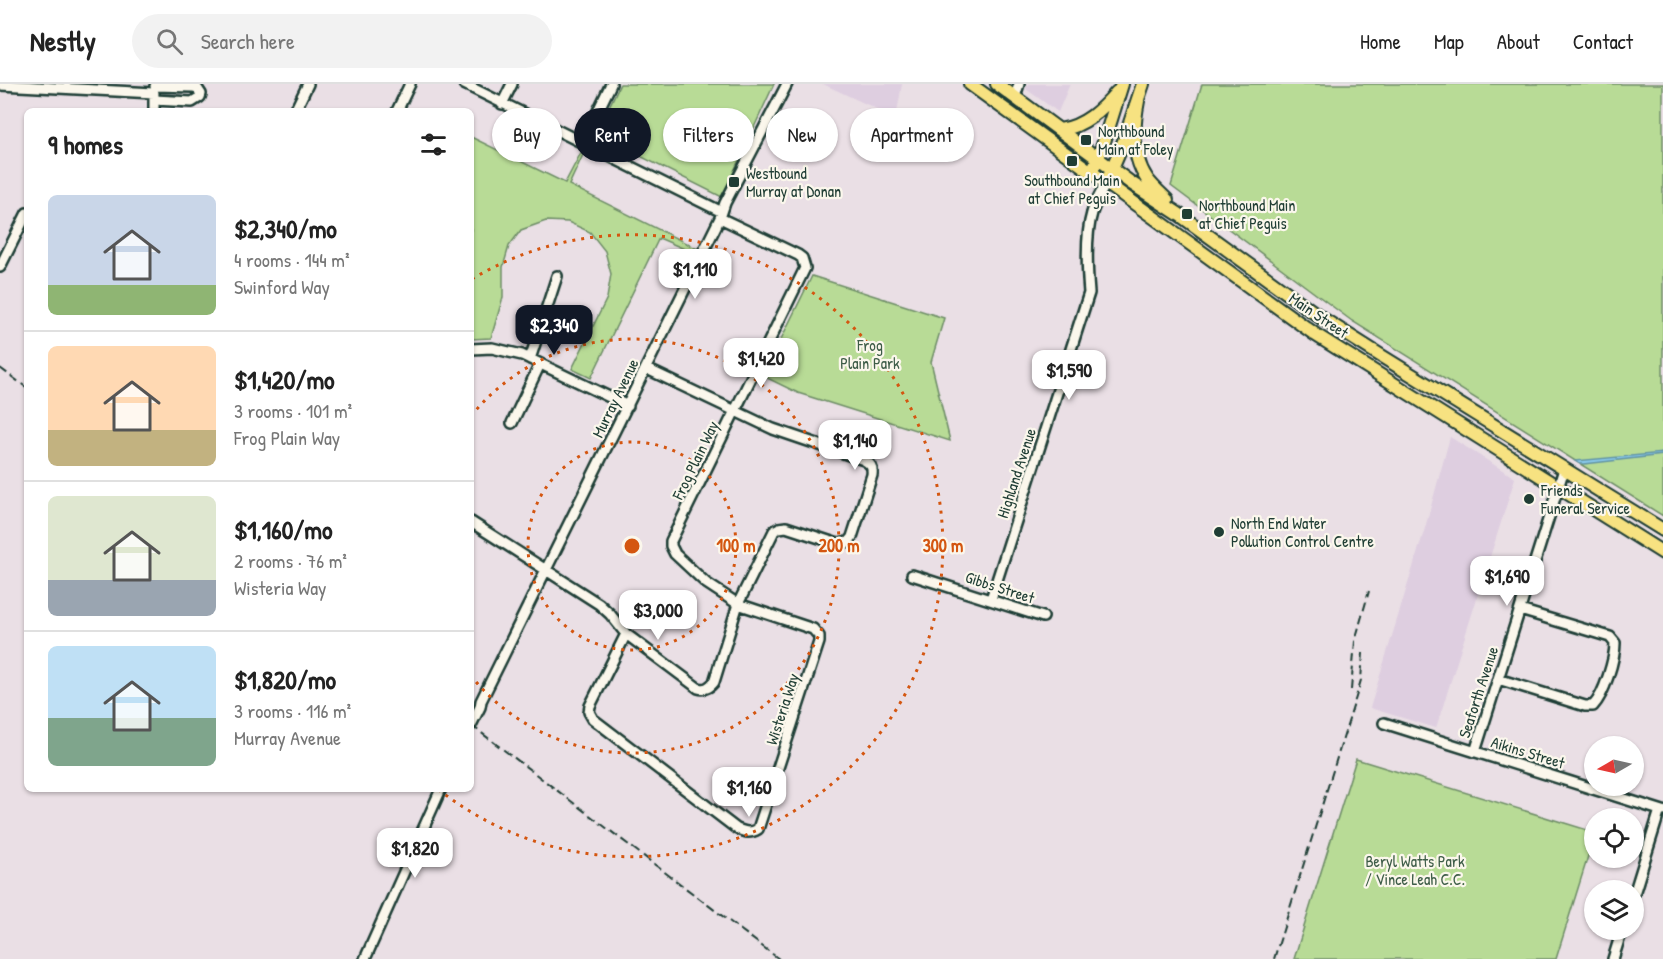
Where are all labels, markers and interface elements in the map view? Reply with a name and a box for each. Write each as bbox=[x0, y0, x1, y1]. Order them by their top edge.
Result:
search box bbox=[132, 14, 552, 68]
text: Nestly bbox=[30, 22, 96, 60]
icon: search bbox=[153, 25, 186, 58]
text: Search here bbox=[201, 26, 295, 56]
text: Home bbox=[1360, 27, 1401, 56]
text: Map bbox=[1434, 27, 1464, 56]
text: About bbox=[1497, 27, 1540, 56]
text: Contact bbox=[1573, 27, 1633, 56]
chip: Buy bbox=[492, 108, 562, 162]
chip: Rent bbox=[574, 108, 651, 162]
chip: Filters bbox=[663, 108, 754, 162]
chip: New bbox=[766, 108, 838, 162]
chip: Apartment bbox=[850, 108, 974, 162]
place label: Northbound Main at Foley bbox=[1098, 120, 1174, 160]
text: 9 homes bbox=[48, 127, 123, 162]
icon: filters bbox=[417, 128, 450, 161]
marker: Northbound Main at Foley bbox=[1079, 133, 1093, 147]
marker: Southbound Main at Chief Peguis bbox=[1065, 154, 1079, 168]
place label: Westbound Murray at Donan bbox=[746, 162, 841, 202]
place label: Southbound Main at Chief Peguis bbox=[1024, 169, 1120, 209]
marker: Westbound Murray at Donan bbox=[727, 175, 741, 189]
place label: Northbound Main at Chief Peguis bbox=[1199, 194, 1296, 234]
marker: Northbound Main at Chief Peguis bbox=[1180, 207, 1194, 221]
text: $2,340/mo bbox=[234, 211, 337, 246]
icon: home bbox=[96, 219, 168, 291]
text: 4 rooms · 144 m² bbox=[234, 246, 349, 273]
pin: $1,110 bbox=[646, 249, 744, 300]
text: $1,110 bbox=[673, 255, 717, 282]
text: Swinford Way bbox=[234, 273, 330, 300]
street label: Main Street bbox=[1285, 287, 1354, 343]
pin: $2,340 bbox=[505, 305, 603, 356]
text: $2,340 bbox=[530, 311, 578, 338]
park label: Frog Plain Park bbox=[840, 334, 900, 374]
pin: $1,420 bbox=[712, 338, 810, 389]
text: $1,420 bbox=[737, 344, 785, 371]
pin: $1,590 bbox=[1020, 350, 1118, 401]
street label: Murray Avenue bbox=[586, 354, 644, 441]
text: $1,590 bbox=[1046, 356, 1092, 383]
text: $1,420/mo bbox=[234, 362, 335, 397]
icon: home bbox=[96, 370, 168, 442]
text: 3 rooms · 101 m² bbox=[234, 397, 352, 424]
street label: Frog Plain Way bbox=[666, 417, 724, 504]
pin: $1,140 bbox=[806, 420, 904, 471]
text: Frog Plain Way bbox=[234, 424, 340, 451]
street label: Highland Avenue bbox=[991, 425, 1041, 521]
text: $1,140 bbox=[832, 426, 878, 453]
place label: Friends Funeral Service bbox=[1540, 479, 1630, 519]
marker: Friends Funeral Service bbox=[1522, 492, 1536, 506]
text: $1,160/mo bbox=[234, 512, 333, 547]
place label: North End Water Pollution Control Centre bbox=[1231, 512, 1374, 552]
icon: home bbox=[96, 520, 168, 592]
marker: North End Water Pollution Control Centre bbox=[1212, 525, 1226, 539]
text: 100 m bbox=[716, 533, 756, 558]
text: 200 m bbox=[819, 533, 859, 558]
text: 300 m bbox=[923, 533, 963, 558]
centre of rings bbox=[622, 536, 642, 556]
text: 2 rooms · 76 m² bbox=[234, 547, 347, 574]
pin: $1,690 bbox=[1458, 556, 1556, 607]
text: $1,690 bbox=[1484, 562, 1530, 589]
street label: Gibbs Street bbox=[963, 565, 1038, 609]
text: Wisteria Way bbox=[234, 574, 327, 601]
pin: $3,000 bbox=[609, 590, 707, 641]
text: $3,000 bbox=[633, 596, 683, 623]
street label: Seaforth Avenue bbox=[1453, 643, 1503, 740]
text: $1,820/mo bbox=[234, 662, 336, 697]
icon: home bbox=[96, 670, 168, 742]
street label: Wisteria Way bbox=[760, 670, 804, 748]
text: 3 rooms · 116 m² bbox=[234, 697, 351, 724]
text: Murray Avenue bbox=[234, 724, 341, 751]
street label: Aikins Street bbox=[1488, 730, 1568, 774]
north arrow bbox=[1584, 736, 1644, 796]
map controls bbox=[1584, 736, 1644, 940]
pin: $1,160 bbox=[700, 767, 798, 818]
text: $1,160 bbox=[726, 773, 772, 800]
button: locate bbox=[1584, 808, 1644, 868]
pin: $1,820 bbox=[366, 828, 464, 879]
text: $1,820 bbox=[391, 834, 439, 861]
park label: Beryl Watts Park / Vince Leah C.C. bbox=[1365, 850, 1465, 890]
button: layers bbox=[1584, 880, 1644, 940]

